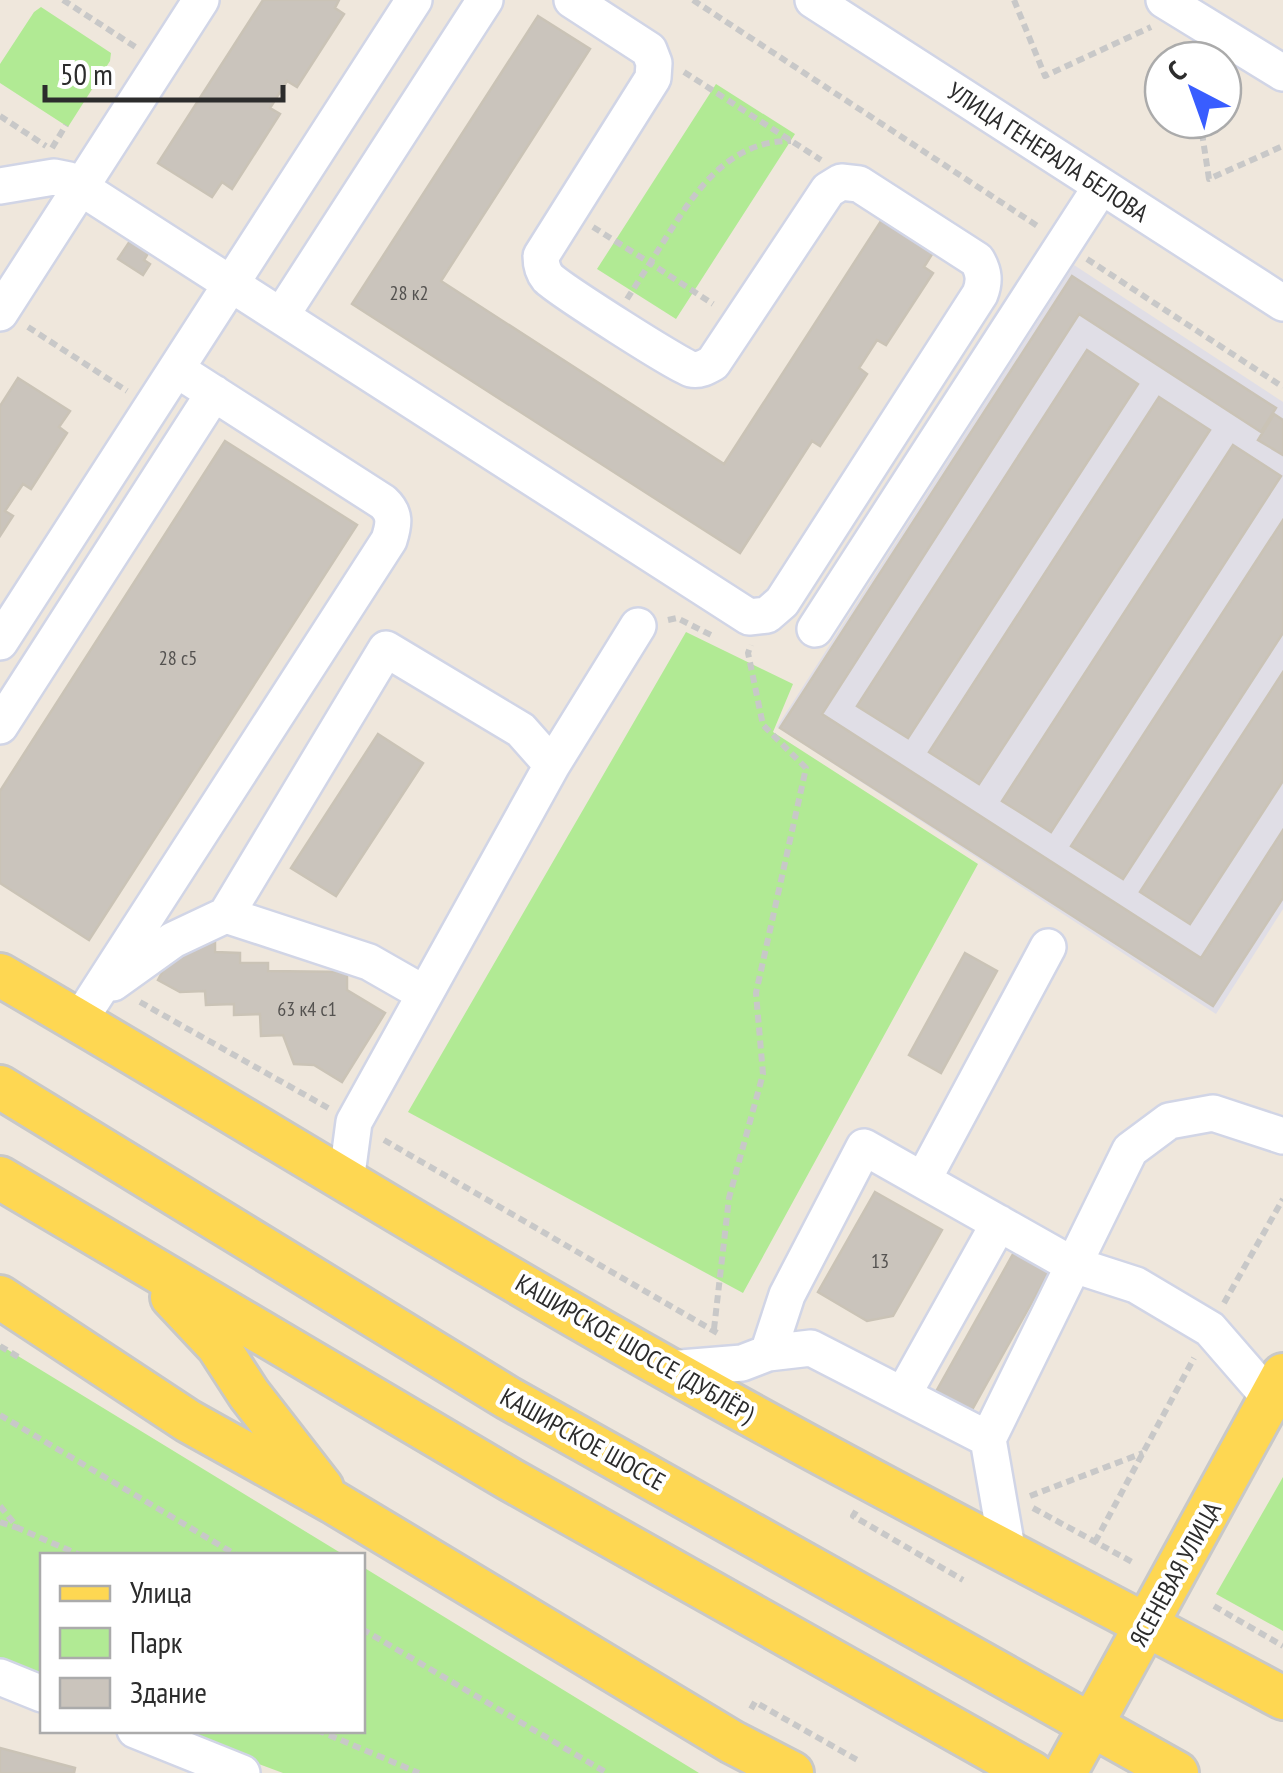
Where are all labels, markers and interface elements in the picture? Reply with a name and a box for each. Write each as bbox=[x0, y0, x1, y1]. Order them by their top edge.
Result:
scale bar bbox=[45, 40, 282, 102]
north arrow bbox=[1143, 40, 1243, 140]
text: С bbox=[1159, 52, 1193, 89]
text: 50 m bbox=[60, 54, 113, 93]
street label: УЛИЦА ГЕНЕРАЛА БЕЛОВА bbox=[942, 75, 1155, 229]
house number: 28 к2 bbox=[390, 280, 428, 306]
house number: 28 c5 bbox=[159, 645, 197, 671]
house number: 63 к4 с1 bbox=[277, 996, 337, 1022]
house number: 13 bbox=[871, 1248, 889, 1274]
street label: КАШИРСКОЕ ШОССЕ (ДУБЛЁР) bbox=[510, 1267, 760, 1430]
street label: КАШИРСКОЕ ШОССЕ bbox=[495, 1381, 671, 1497]
street label: ЯСЕНЕВАЯ УЛИЦА bbox=[1122, 1496, 1228, 1652]
legend bbox=[40, 1553, 365, 1733]
text: Улица bbox=[130, 1572, 192, 1611]
text: Парк bbox=[130, 1622, 183, 1661]
text: Здание bbox=[130, 1672, 207, 1711]

